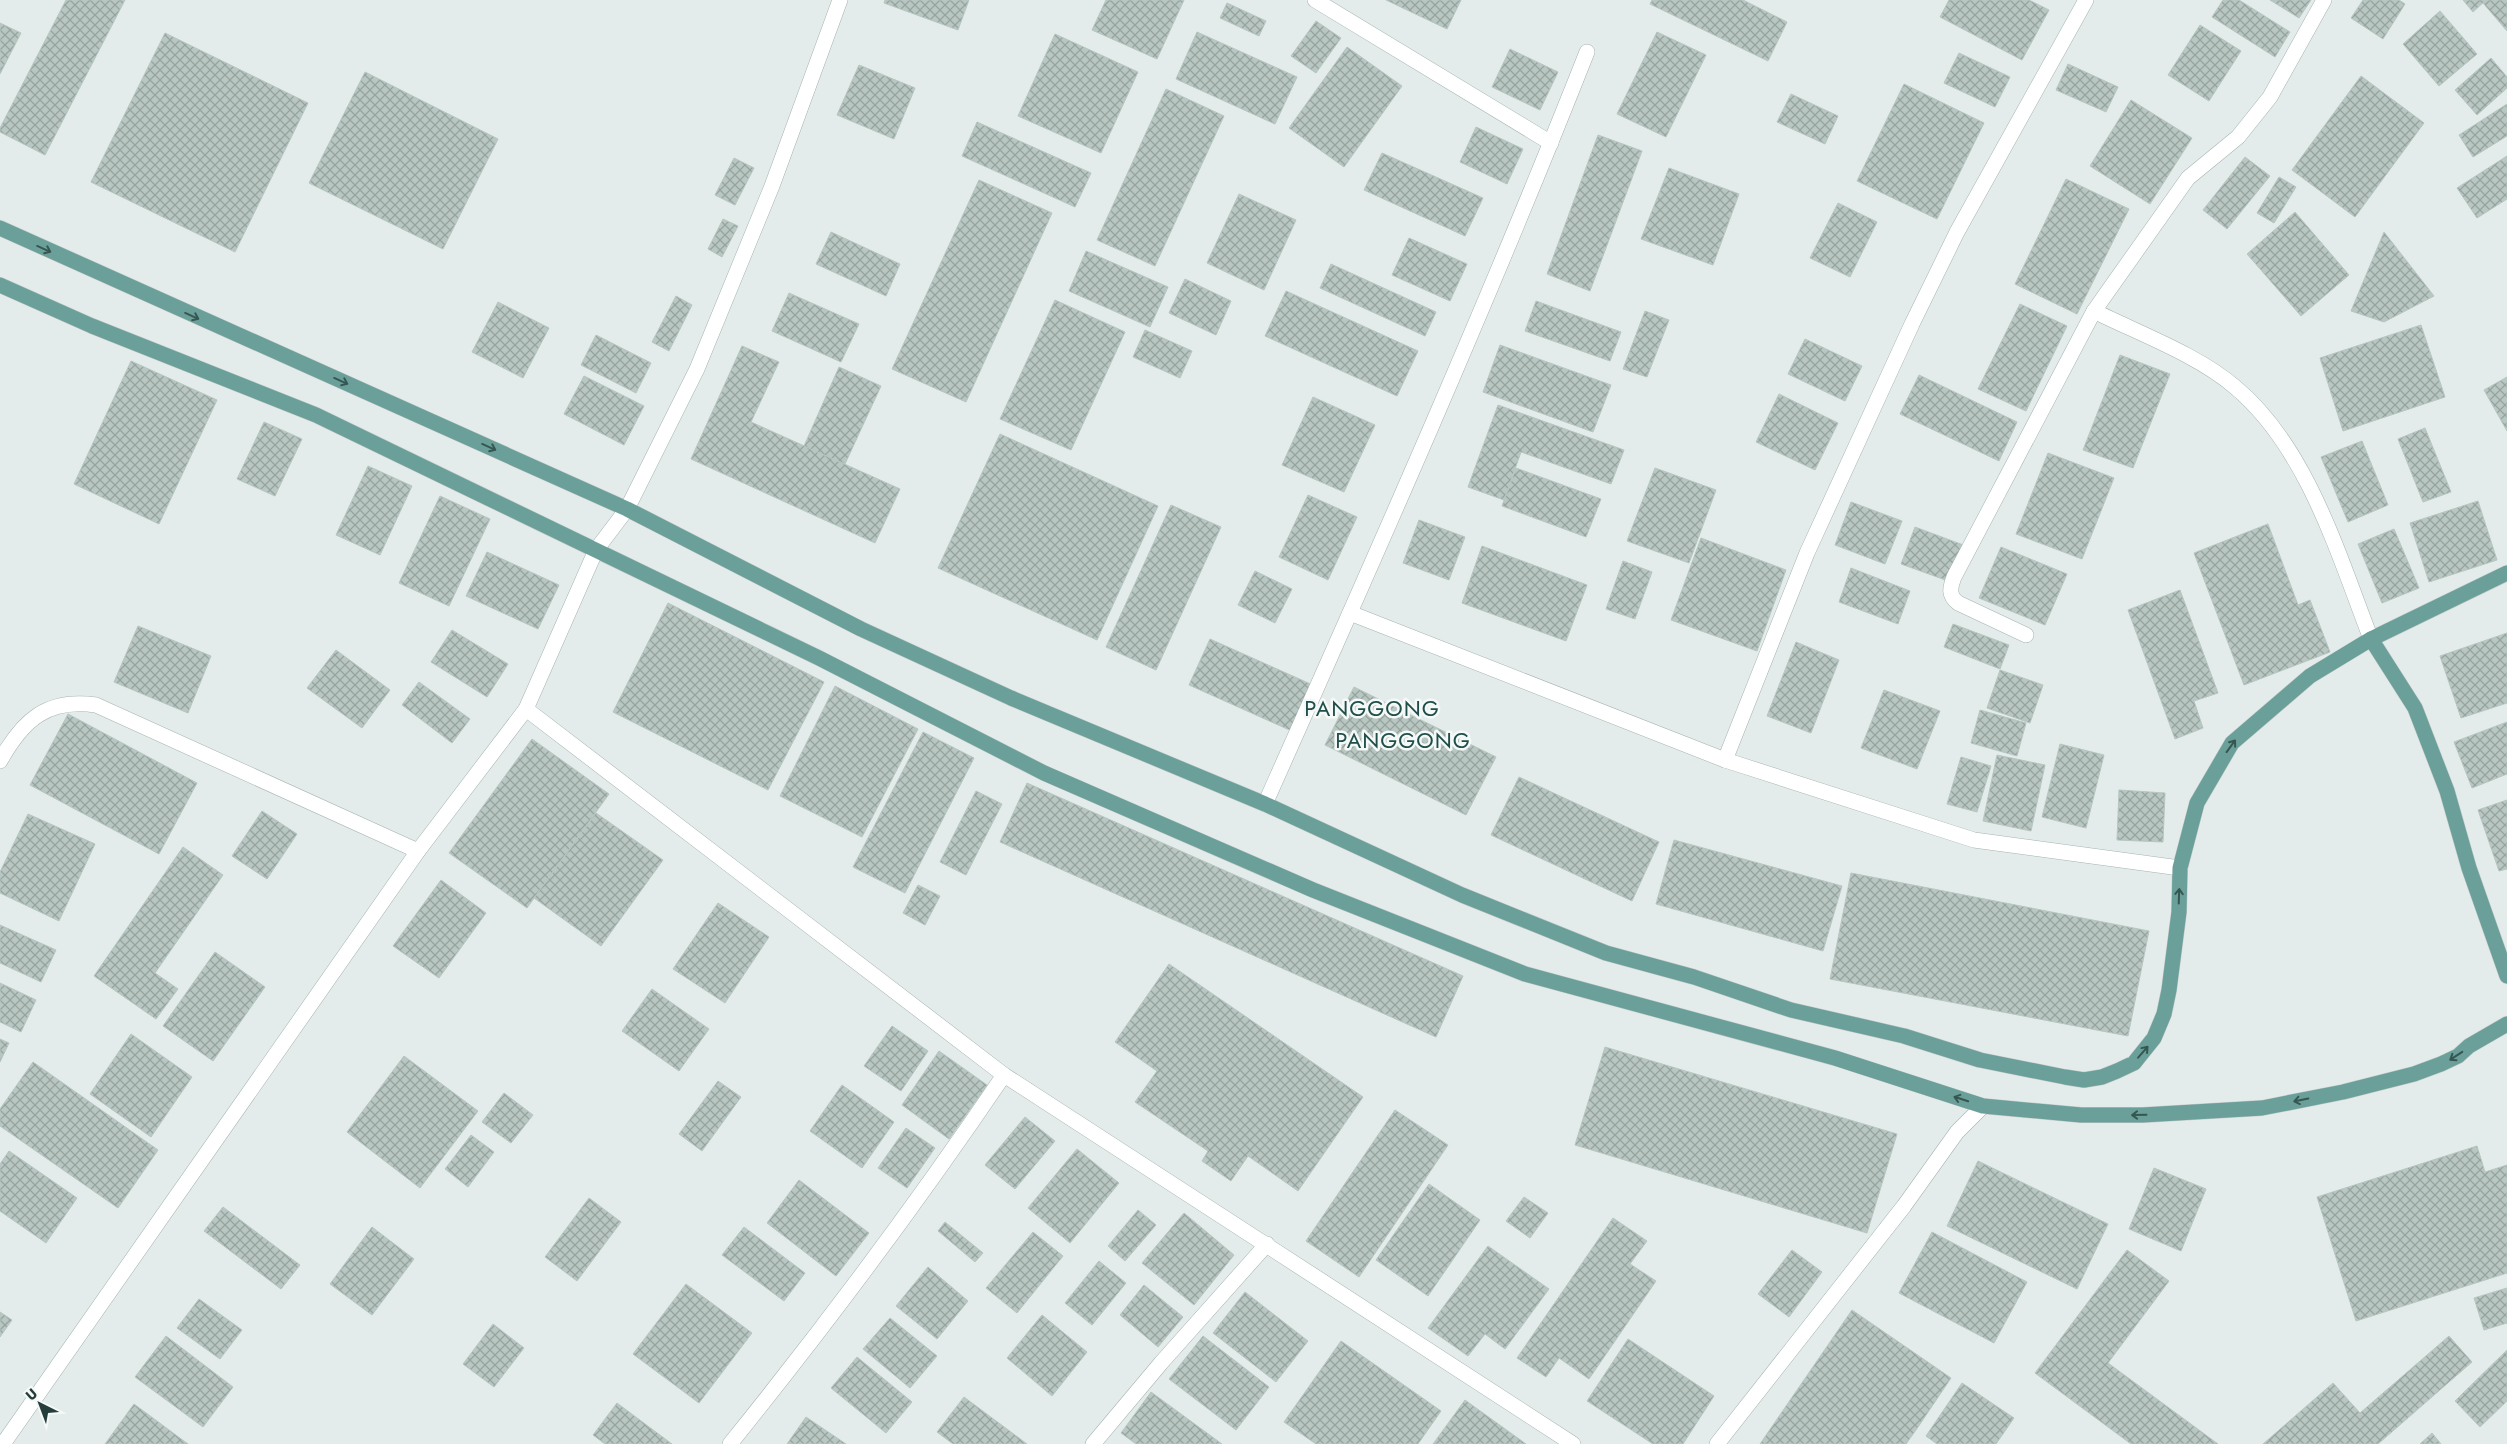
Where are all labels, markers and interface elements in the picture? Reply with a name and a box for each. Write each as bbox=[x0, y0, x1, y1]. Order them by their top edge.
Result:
one-way arrow bbox=[36, 244, 51, 254]
one-way arrow bbox=[184, 311, 199, 321]
one-way arrow bbox=[333, 377, 348, 387]
one-way arrow bbox=[481, 443, 496, 453]
district label: PANGGONG bbox=[1304, 692, 1440, 724]
district label: PANGGONG bbox=[1335, 724, 1471, 756]
one-way arrow bbox=[2226, 739, 2236, 753]
one-way arrow bbox=[2175, 889, 2184, 905]
one-way arrow bbox=[2137, 1046, 2148, 1059]
one-way arrow bbox=[2450, 1051, 2464, 1061]
one-way arrow bbox=[1953, 1093, 1969, 1103]
one-way arrow bbox=[2293, 1096, 2309, 1106]
one-way arrow bbox=[2132, 1110, 2148, 1120]
north arrow bbox=[15, 1379, 65, 1429]
text: U bbox=[21, 1384, 42, 1405]

